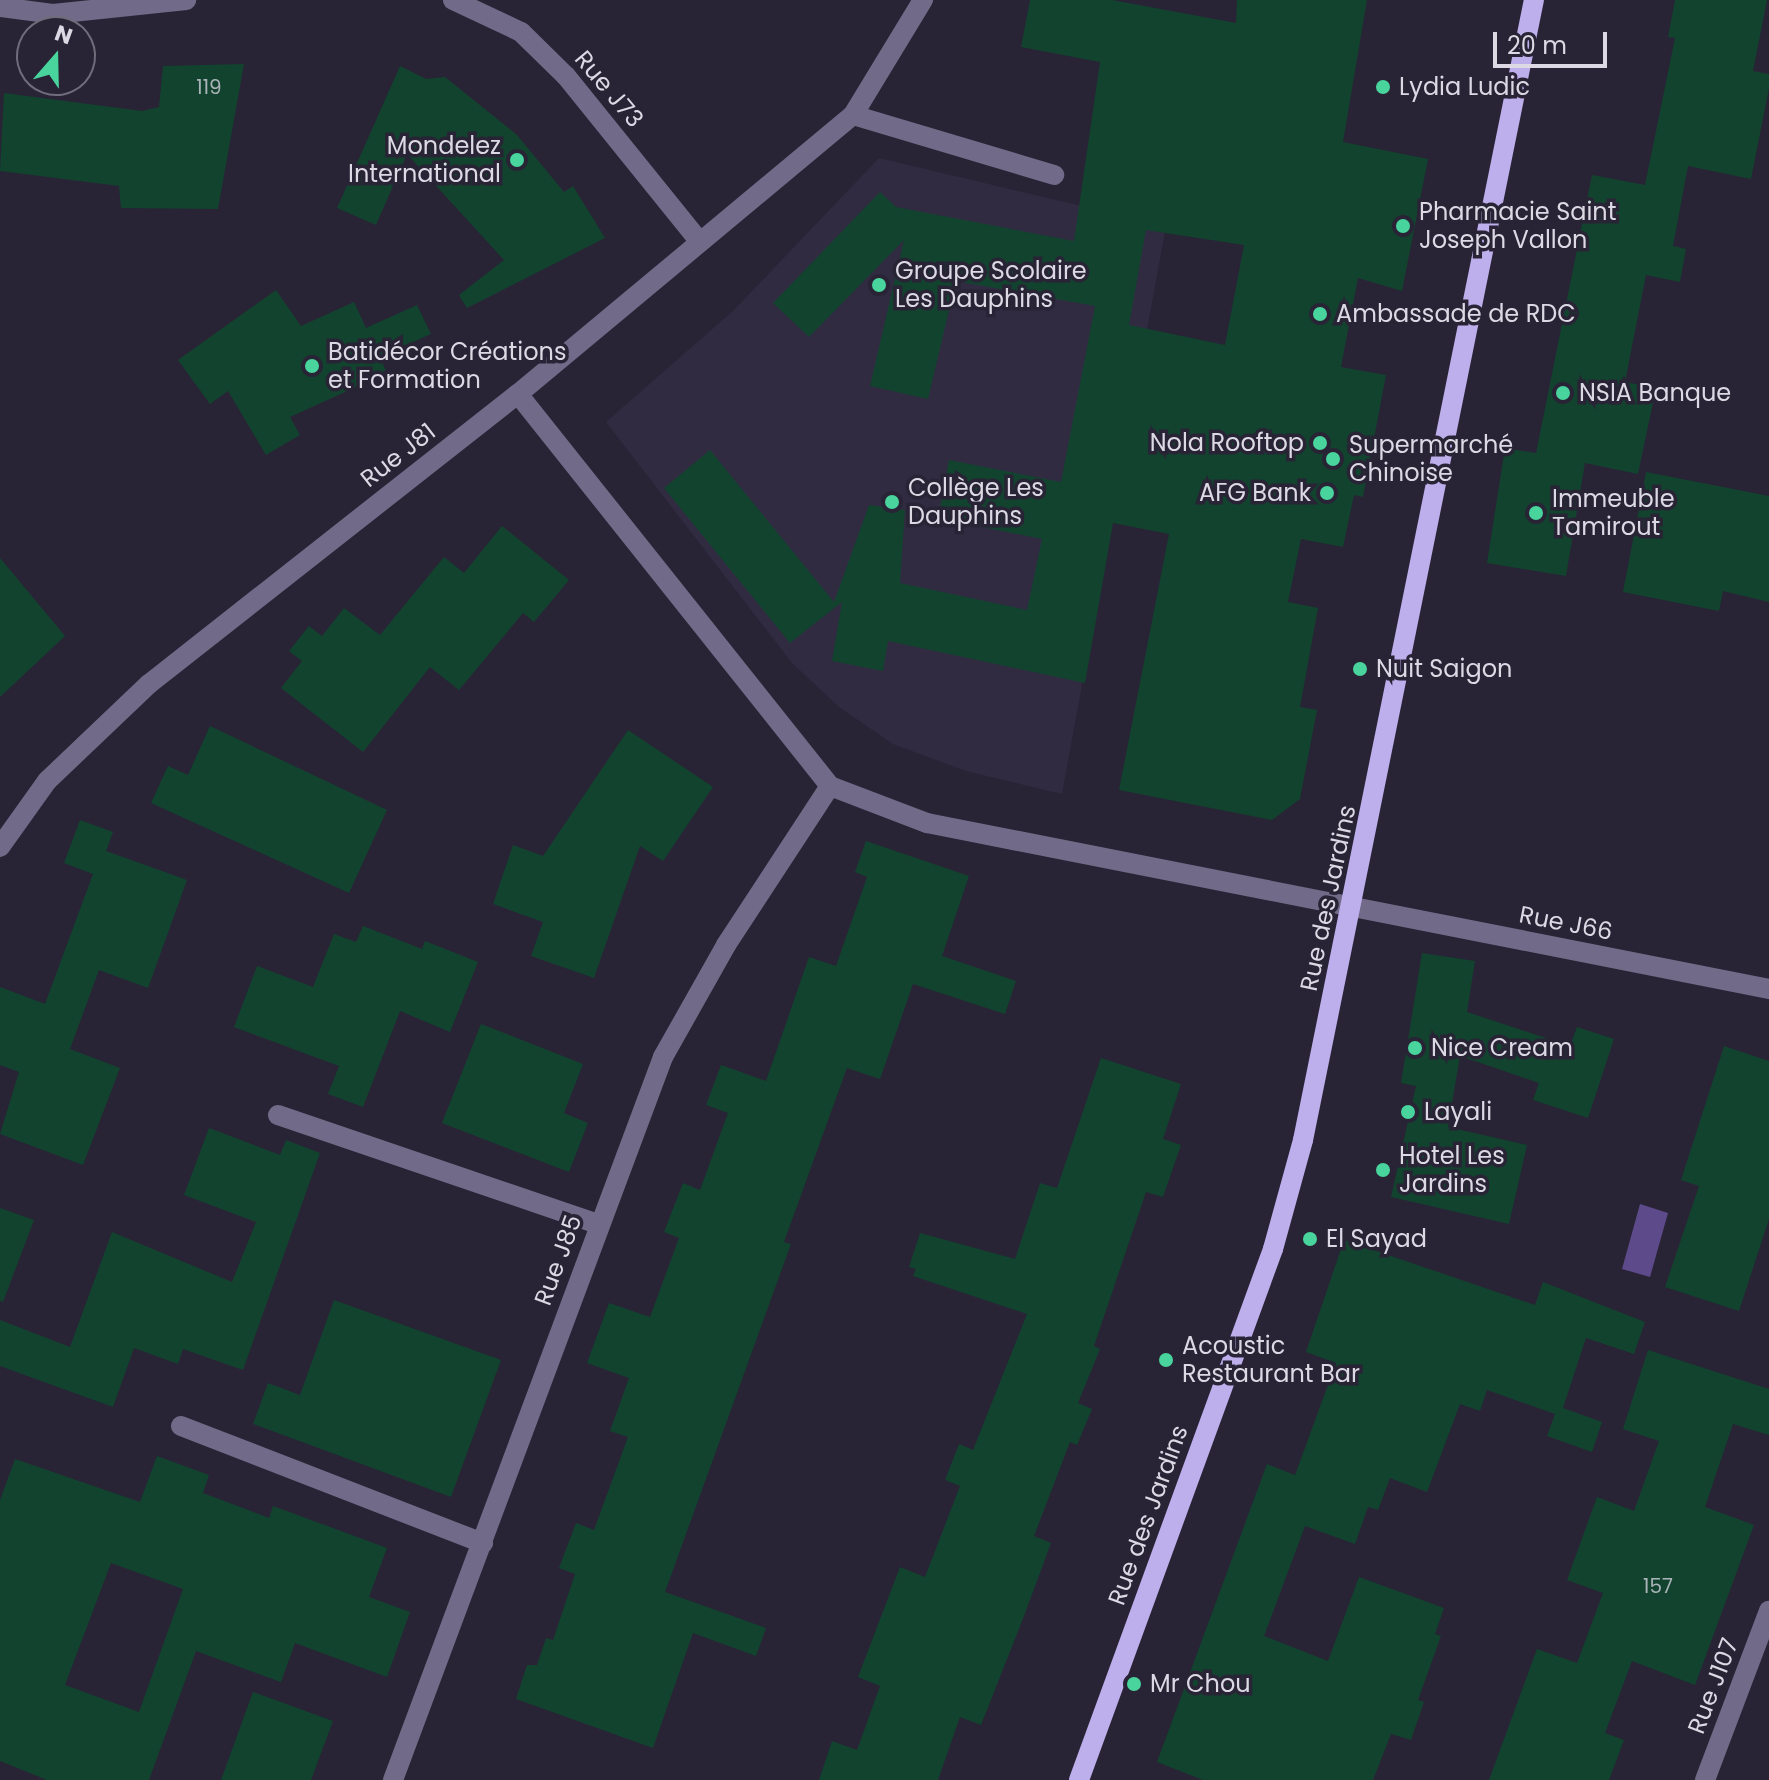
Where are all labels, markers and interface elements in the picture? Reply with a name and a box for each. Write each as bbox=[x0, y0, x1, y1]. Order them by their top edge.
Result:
north arrow bbox=[16, 16, 96, 96]
scale bar bbox=[1497, 16, 1611, 66]
text: N bbox=[51, 17, 77, 52]
text: 20 m bbox=[1507, 29, 1567, 62]
street label: Rue J73 bbox=[569, 45, 649, 133]
place label: Lydia Ludic bbox=[1399, 73, 1530, 101]
house number: 119 bbox=[196, 75, 222, 99]
marker: Lydia Ludic bbox=[1374, 78, 1392, 96]
place label: Mondelez International bbox=[348, 132, 501, 188]
marker: Mondelez International bbox=[508, 151, 526, 169]
place label: Pharmacie Saint Joseph Vallon bbox=[1419, 198, 1616, 254]
marker: Pharmacie Saint Joseph Vallon bbox=[1394, 217, 1412, 235]
place label: Groupe Scolaire Les Dauphins bbox=[895, 257, 1087, 313]
marker: Groupe Scolaire Les Dauphins bbox=[870, 276, 888, 294]
place label: Ambassade de RDC bbox=[1336, 300, 1576, 328]
marker: Ambassade de RDC bbox=[1311, 305, 1329, 323]
place label: Batidécor Créations et Formation bbox=[328, 338, 566, 394]
marker: Batidécor Créations et Formation bbox=[303, 357, 321, 375]
place label: NSIA Banque bbox=[1579, 379, 1731, 407]
marker: NSIA Banque bbox=[1554, 384, 1572, 402]
street label: Rue J81 bbox=[355, 417, 441, 493]
place label: Nola Rooftop bbox=[1150, 429, 1304, 457]
place label: Supermarché Chinoise bbox=[1349, 431, 1513, 487]
marker: Nola Rooftop bbox=[1311, 434, 1329, 452]
marker: Supermarché Chinoise bbox=[1324, 450, 1342, 468]
place label: Collège Les Dauphins bbox=[908, 474, 1044, 530]
place label: AFG Bank bbox=[1199, 479, 1311, 507]
marker: AFG Bank bbox=[1318, 484, 1336, 502]
place label: Immeuble Tamirout bbox=[1552, 485, 1675, 541]
marker: Collège Les Dauphins bbox=[883, 493, 901, 511]
marker: Immeuble Tamirout bbox=[1527, 504, 1545, 522]
place label: Nuit Saigon bbox=[1376, 655, 1512, 683]
marker: Nuit Saigon bbox=[1351, 660, 1369, 678]
street label: Rue des Jardins bbox=[1294, 802, 1362, 994]
street label: Rue J66 bbox=[1517, 900, 1615, 946]
place label: Nice Cream bbox=[1431, 1034, 1573, 1062]
marker: Nice Cream bbox=[1406, 1039, 1424, 1057]
place label: Layali bbox=[1424, 1098, 1492, 1126]
marker: Layali bbox=[1399, 1103, 1417, 1121]
place label: Hotel Les Jardins bbox=[1399, 1142, 1505, 1198]
marker: Hotel Les Jardins bbox=[1374, 1161, 1392, 1179]
street label: Rue J85 bbox=[528, 1211, 588, 1309]
place label: El Sayad bbox=[1326, 1225, 1427, 1253]
marker: El Sayad bbox=[1301, 1230, 1319, 1248]
place label: Acoustic Restaurant Bar bbox=[1182, 1332, 1360, 1388]
marker: Acoustic Restaurant Bar bbox=[1157, 1351, 1175, 1369]
street label: Rue des Jardins bbox=[1102, 1421, 1194, 1609]
house number: 157 bbox=[1643, 1574, 1673, 1598]
street label: Rue J107 bbox=[1682, 1634, 1744, 1738]
place label: Mr Chou bbox=[1150, 1670, 1251, 1698]
marker: Mr Chou bbox=[1125, 1675, 1143, 1693]

